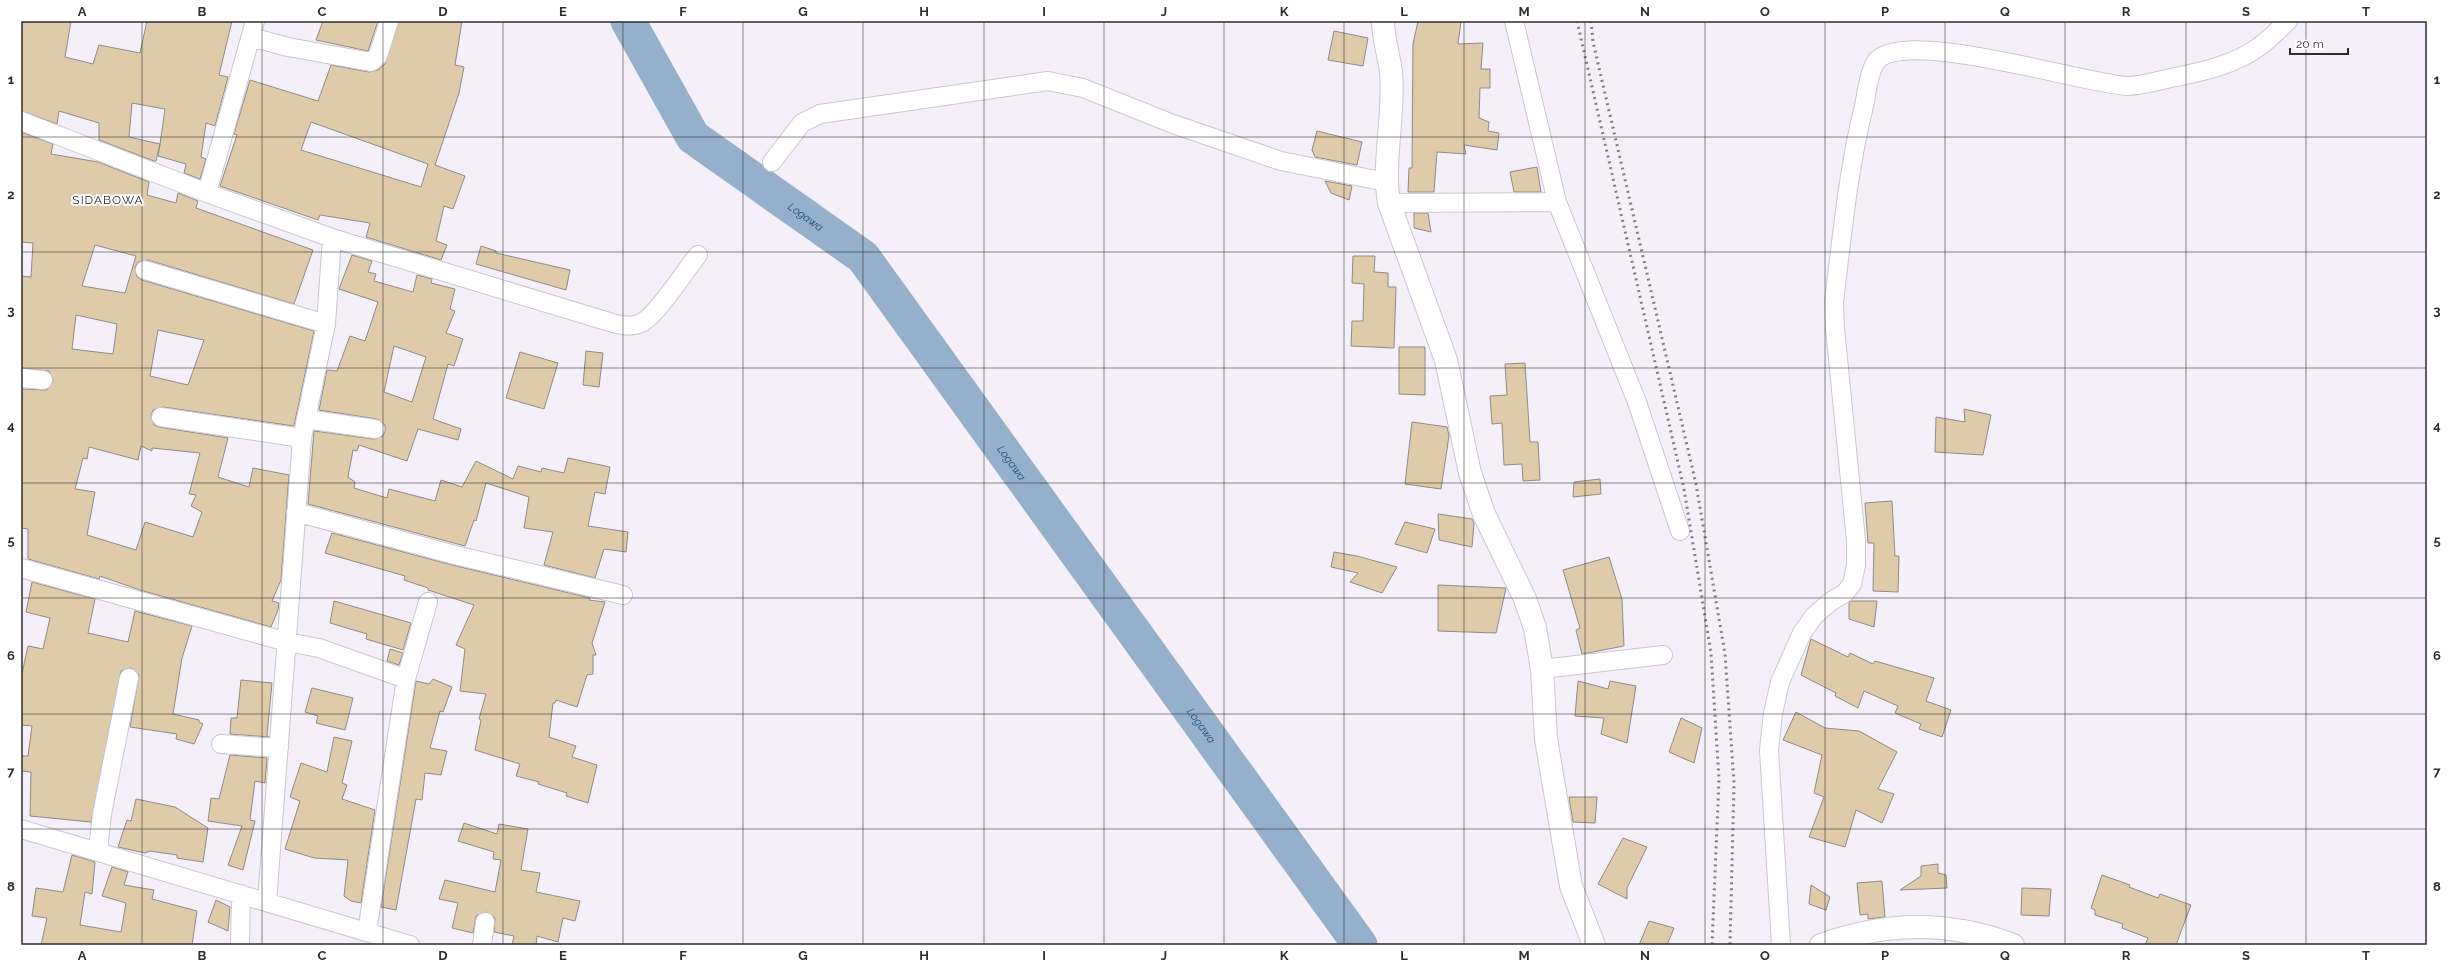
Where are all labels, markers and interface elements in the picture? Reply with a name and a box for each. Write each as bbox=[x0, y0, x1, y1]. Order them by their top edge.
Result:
text: A bbox=[78, 4, 87, 19]
text: B bbox=[198, 4, 207, 19]
text: C bbox=[318, 4, 327, 19]
text: D bbox=[438, 4, 448, 19]
text: E bbox=[559, 4, 567, 19]
text: F bbox=[679, 4, 687, 19]
text: G bbox=[798, 4, 808, 19]
text: H bbox=[919, 4, 929, 19]
text: I bbox=[1042, 4, 1046, 19]
text: J bbox=[1161, 4, 1167, 19]
text: K bbox=[1280, 4, 1289, 19]
text: L bbox=[1400, 4, 1408, 19]
text: M bbox=[1518, 4, 1530, 19]
text: N bbox=[1640, 4, 1650, 19]
text: O bbox=[1760, 4, 1770, 19]
text: P bbox=[1881, 4, 1889, 19]
text: Q bbox=[2000, 4, 2010, 19]
text: R bbox=[2122, 4, 2131, 19]
text: S bbox=[2242, 4, 2250, 19]
text: T bbox=[2362, 4, 2370, 19]
scale bar bbox=[2290, 30, 2348, 56]
text: 20 m bbox=[2296, 37, 2324, 51]
text: 1 bbox=[8, 72, 15, 87]
text: 1 bbox=[2434, 72, 2441, 87]
text: 2 bbox=[7, 187, 15, 202]
text: 2 bbox=[2433, 187, 2441, 202]
district label: SIDABOWA bbox=[72, 193, 144, 207]
water label: Logawa bbox=[785, 200, 826, 234]
text: 3 bbox=[7, 303, 15, 318]
text: 3 bbox=[2433, 303, 2441, 318]
text: 4 bbox=[7, 418, 15, 433]
text: 4 bbox=[2433, 418, 2441, 433]
water label: Logawa bbox=[994, 443, 1029, 484]
text: 5 bbox=[7, 533, 15, 548]
text: 5 bbox=[2433, 533, 2441, 548]
text: 6 bbox=[7, 648, 15, 663]
text: 6 bbox=[2433, 648, 2441, 663]
water label: Logawa bbox=[1184, 706, 1218, 746]
text: 7 bbox=[7, 764, 15, 779]
text: 7 bbox=[2433, 764, 2441, 779]
text: 8 bbox=[7, 879, 15, 894]
text: 8 bbox=[2433, 879, 2441, 894]
text: A bbox=[78, 948, 87, 963]
text: B bbox=[198, 948, 207, 963]
text: C bbox=[318, 948, 327, 963]
text: D bbox=[438, 948, 448, 963]
text: E bbox=[559, 948, 567, 963]
text: F bbox=[679, 948, 687, 963]
text: G bbox=[798, 948, 808, 963]
text: H bbox=[919, 948, 929, 963]
text: I bbox=[1042, 948, 1046, 963]
text: J bbox=[1161, 948, 1167, 963]
text: K bbox=[1280, 948, 1289, 963]
text: L bbox=[1400, 948, 1408, 963]
text: M bbox=[1518, 948, 1530, 963]
text: N bbox=[1640, 948, 1650, 963]
text: O bbox=[1760, 948, 1770, 963]
text: P bbox=[1881, 948, 1889, 963]
text: Q bbox=[2000, 948, 2010, 963]
text: R bbox=[2122, 948, 2131, 963]
text: S bbox=[2242, 948, 2250, 963]
text: T bbox=[2362, 948, 2370, 963]

